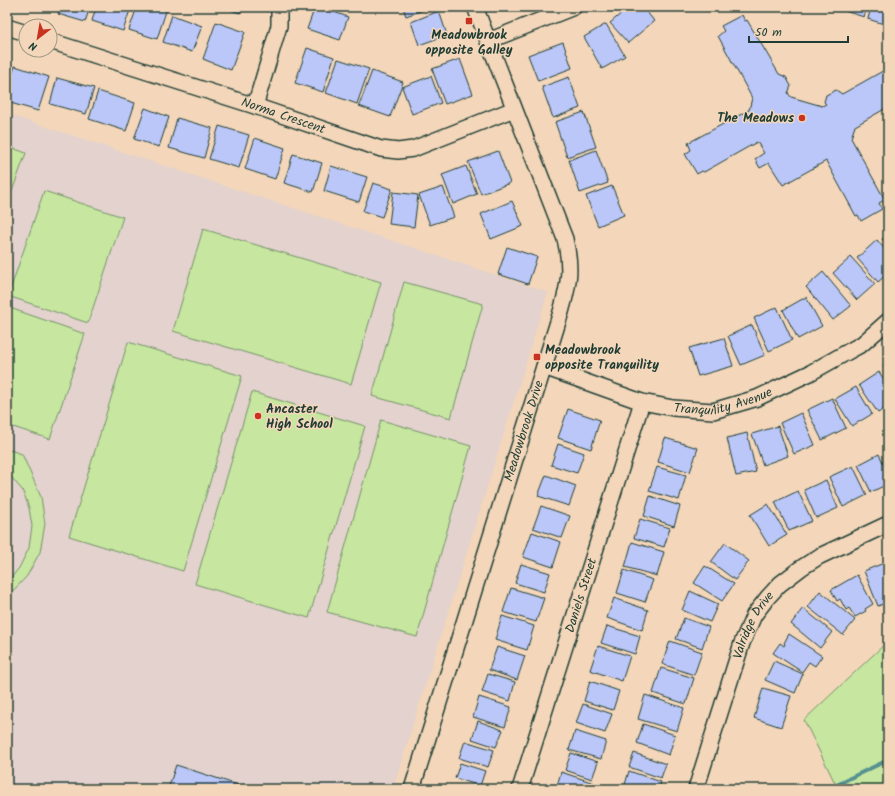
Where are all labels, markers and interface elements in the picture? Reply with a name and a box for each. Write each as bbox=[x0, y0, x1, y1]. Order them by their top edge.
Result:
marker: Meadowbrook opposite Galley bbox=[464, 16, 474, 26]
north arrow bbox=[18, 18, 58, 58]
scale bar bbox=[749, 18, 848, 44]
text: 50 m bbox=[755, 23, 782, 42]
place label: Meadowbrook opposite Galley bbox=[426, 25, 513, 61]
text: N bbox=[26, 36, 41, 55]
street label: Norma Crescent bbox=[239, 92, 329, 140]
place label: The Meadows bbox=[717, 108, 794, 129]
marker: The Meadows bbox=[797, 113, 807, 123]
place label: Meadowbrook opposite Tranquility bbox=[545, 340, 659, 376]
marker: Meadowbrook opposite Tranquility bbox=[532, 352, 542, 362]
street label: Meadowbrook Drive bbox=[498, 378, 549, 484]
street label: Tranquility Avenue bbox=[673, 382, 776, 422]
place label: Ancaster High School bbox=[266, 399, 333, 435]
marker: Ancaster High School bbox=[253, 411, 263, 421]
street label: Daniels Street bbox=[559, 554, 603, 635]
street label: Valridge Drive bbox=[727, 586, 779, 662]

